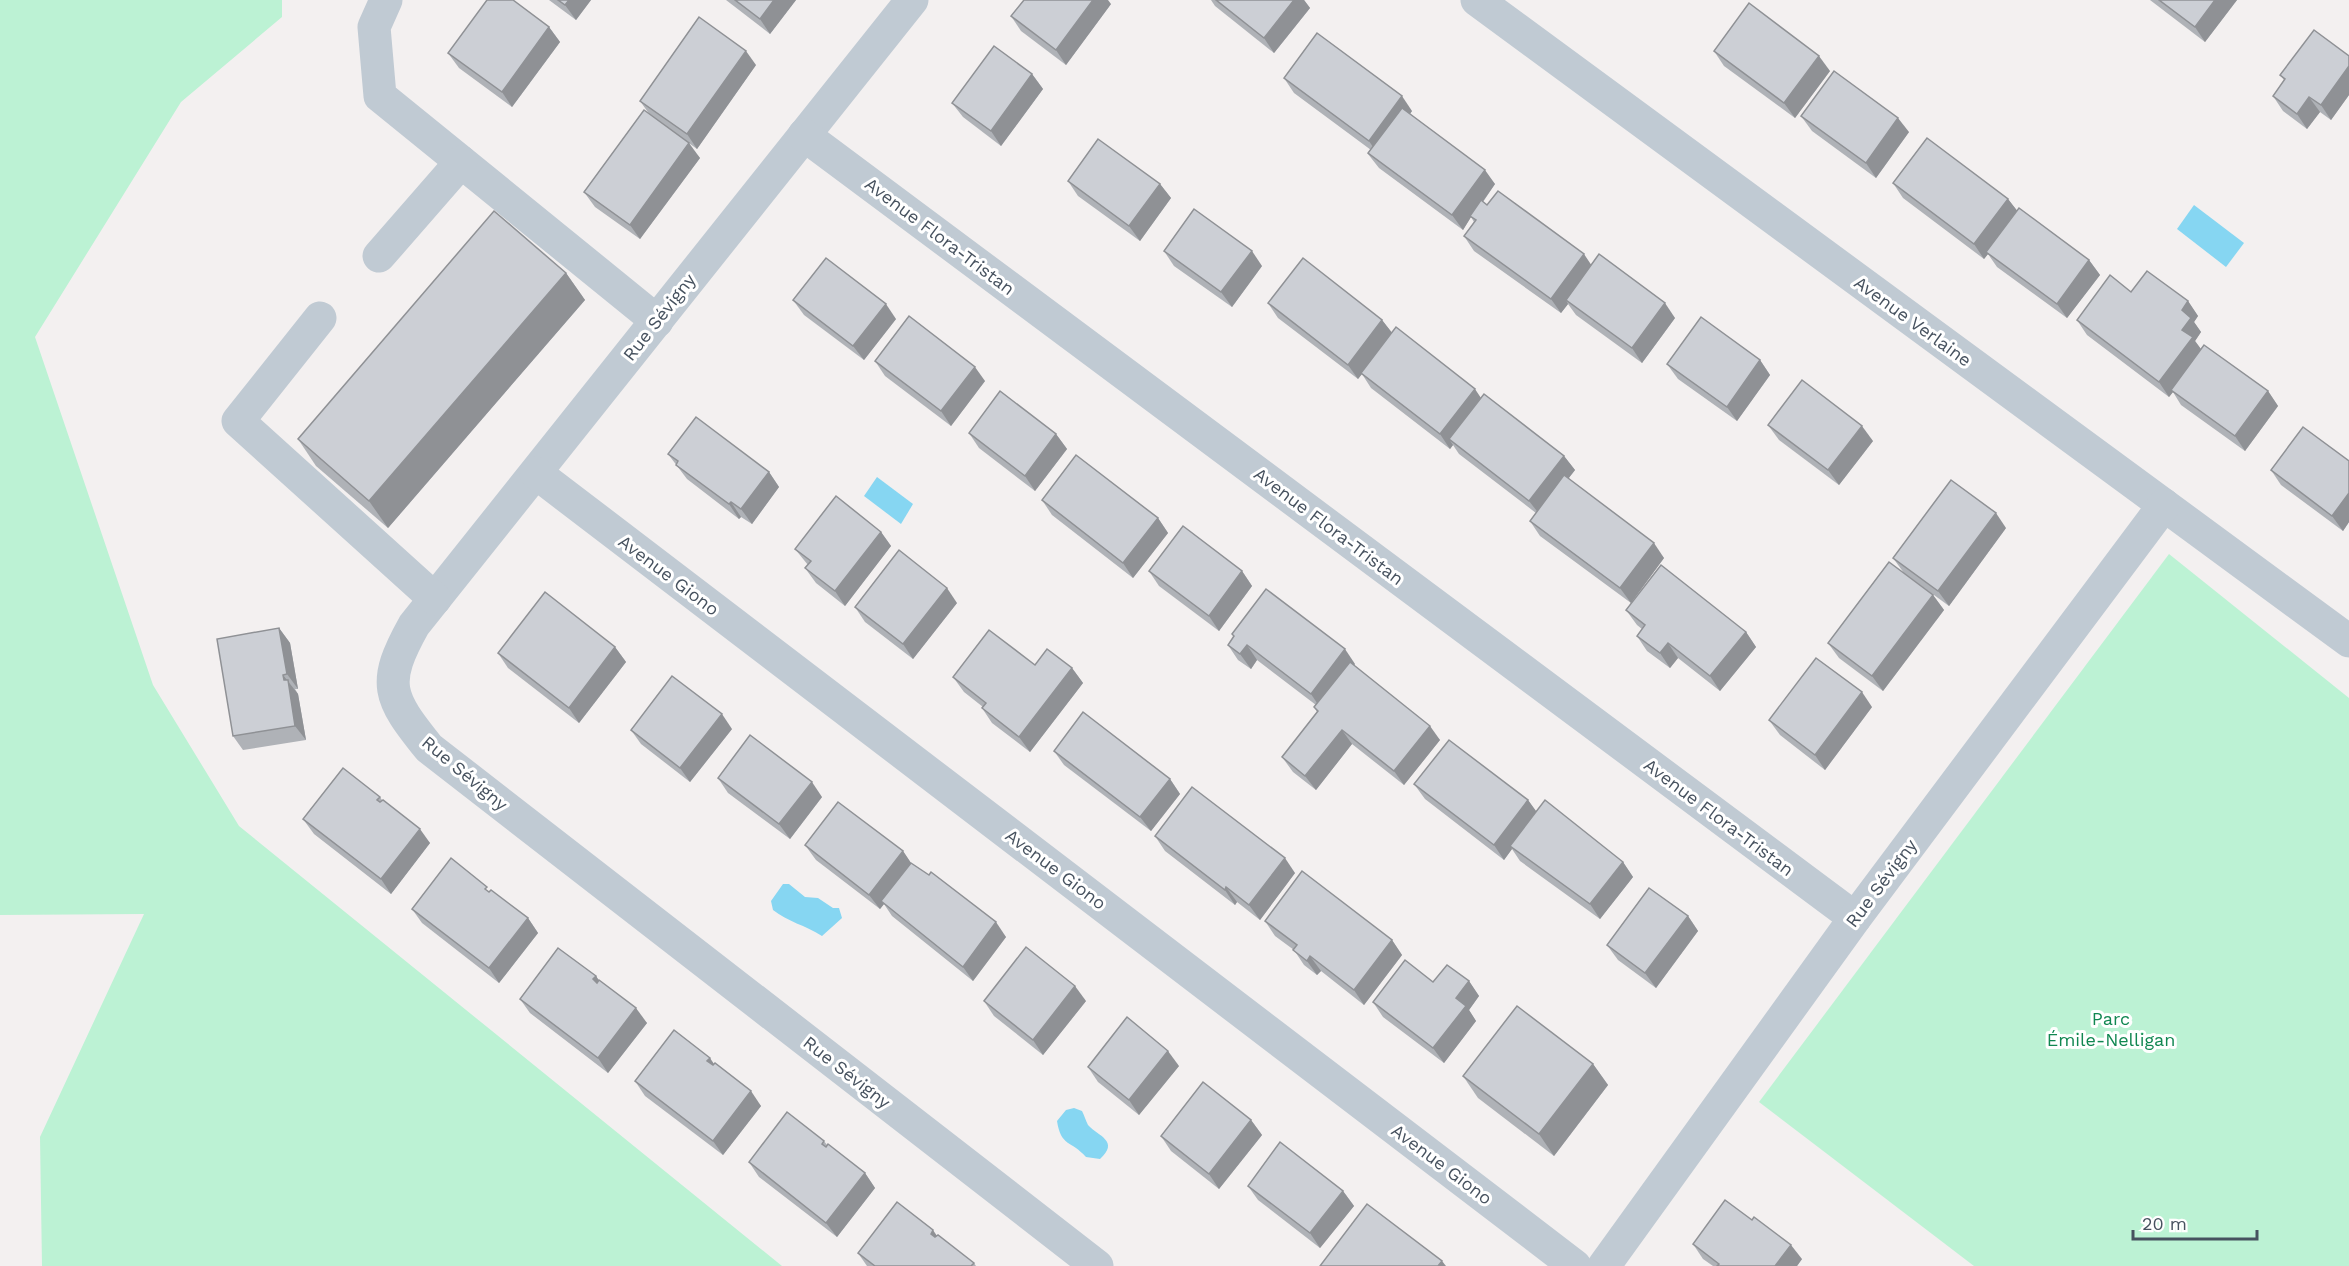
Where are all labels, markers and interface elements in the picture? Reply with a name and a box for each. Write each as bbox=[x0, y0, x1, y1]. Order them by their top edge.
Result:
street label: Avenue Flora-Tristan bbox=[861, 173, 1019, 299]
street label: Rue Sévigny bbox=[618, 269, 700, 365]
street label: Avenue Verlaine bbox=[1850, 271, 1976, 371]
street label: Avenue Flora-Tristan bbox=[1250, 463, 1408, 589]
street label: Avenue Giono bbox=[615, 530, 723, 620]
street label: Rue Sévigny bbox=[418, 731, 512, 815]
street label: Avenue Flora-Tristan bbox=[1640, 754, 1798, 880]
street label: Avenue Giono bbox=[1002, 824, 1110, 914]
street label: Rue Sévigny bbox=[1841, 834, 1921, 931]
park label: Parc Émile-Nelligan bbox=[2047, 1008, 2175, 1050]
street label: Rue Sévigny bbox=[799, 1031, 895, 1113]
street label: Avenue Giono bbox=[1388, 1119, 1496, 1209]
scale bar bbox=[2133, 1203, 2258, 1241]
text: 20 m bbox=[2142, 1213, 2187, 1234]

